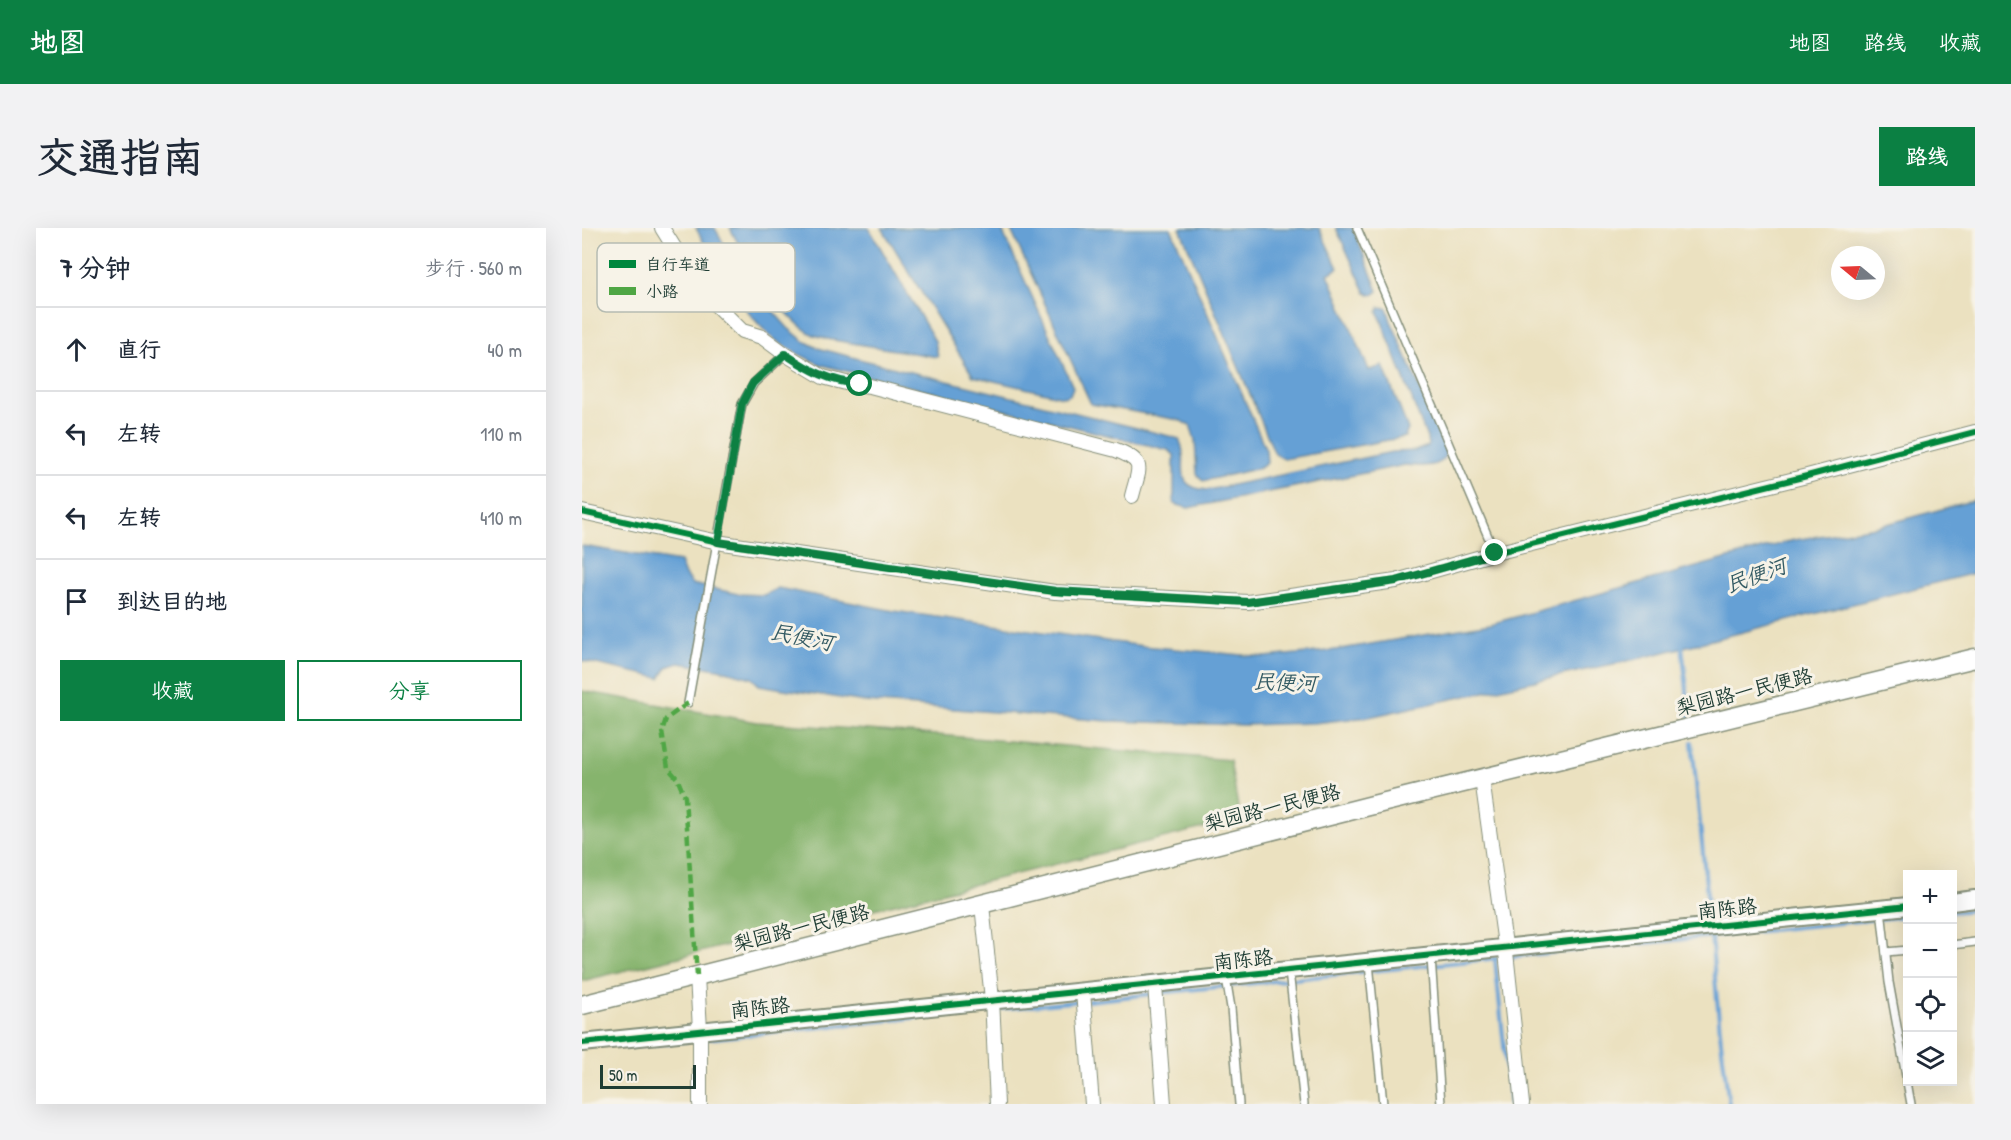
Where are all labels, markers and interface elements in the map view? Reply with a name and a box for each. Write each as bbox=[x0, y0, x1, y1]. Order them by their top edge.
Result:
text: 地图 bbox=[30, 23, 86, 61]
text: 地图 bbox=[1789, 28, 1831, 57]
text: 路线 bbox=[1864, 28, 1906, 57]
text: 收藏 bbox=[1939, 28, 1981, 57]
button: 路线 bbox=[1879, 127, 1975, 186]
text: 交通指南 bbox=[36, 128, 204, 185]
legend bbox=[597, 243, 795, 312]
north arrow bbox=[1831, 246, 1885, 300]
text: 7 分钟 bbox=[60, 250, 131, 285]
text: 自行车道 bbox=[646, 253, 710, 275]
text: 步行 · 560 m bbox=[425, 254, 522, 281]
text: 小路 bbox=[646, 280, 678, 302]
icon: ahead bbox=[60, 333, 93, 366]
text: 直行 bbox=[117, 334, 161, 364]
text: 40 m bbox=[487, 336, 522, 363]
route start bbox=[846, 370, 872, 396]
icon: left bbox=[60, 417, 93, 450]
text: 左转 bbox=[117, 418, 161, 448]
text: 110 m bbox=[480, 420, 522, 447]
icon: left bbox=[60, 501, 93, 534]
text: 左转 bbox=[117, 502, 161, 532]
text: 410 m bbox=[480, 504, 522, 531]
route end bbox=[1481, 539, 1507, 565]
water label: 民便河 bbox=[1721, 550, 1793, 599]
icon: arrive bbox=[60, 585, 93, 618]
text: 到达目的地 bbox=[117, 586, 227, 616]
water label: 民便河 bbox=[768, 617, 839, 658]
button: 收藏 bbox=[60, 660, 285, 721]
button: 分享 bbox=[297, 660, 522, 721]
street label: 梨园路一民便路 bbox=[1673, 661, 1816, 721]
water label: 民便河 bbox=[1253, 666, 1320, 698]
street label: 梨园路一民便路 bbox=[1201, 777, 1344, 837]
map controls bbox=[1903, 870, 1957, 1086]
button: + bbox=[1903, 870, 1957, 924]
street label: 南陈路 bbox=[1696, 891, 1759, 925]
street label: 梨园路一民便路 bbox=[730, 897, 873, 957]
button: − bbox=[1903, 924, 1957, 978]
street label: 南陈路 bbox=[1212, 942, 1275, 976]
button: locate bbox=[1903, 978, 1957, 1032]
street label: 南陈路 bbox=[729, 990, 792, 1024]
button: layers bbox=[1903, 1032, 1957, 1086]
scale bar bbox=[600, 1062, 696, 1090]
text: 50 m bbox=[609, 1064, 638, 1086]

